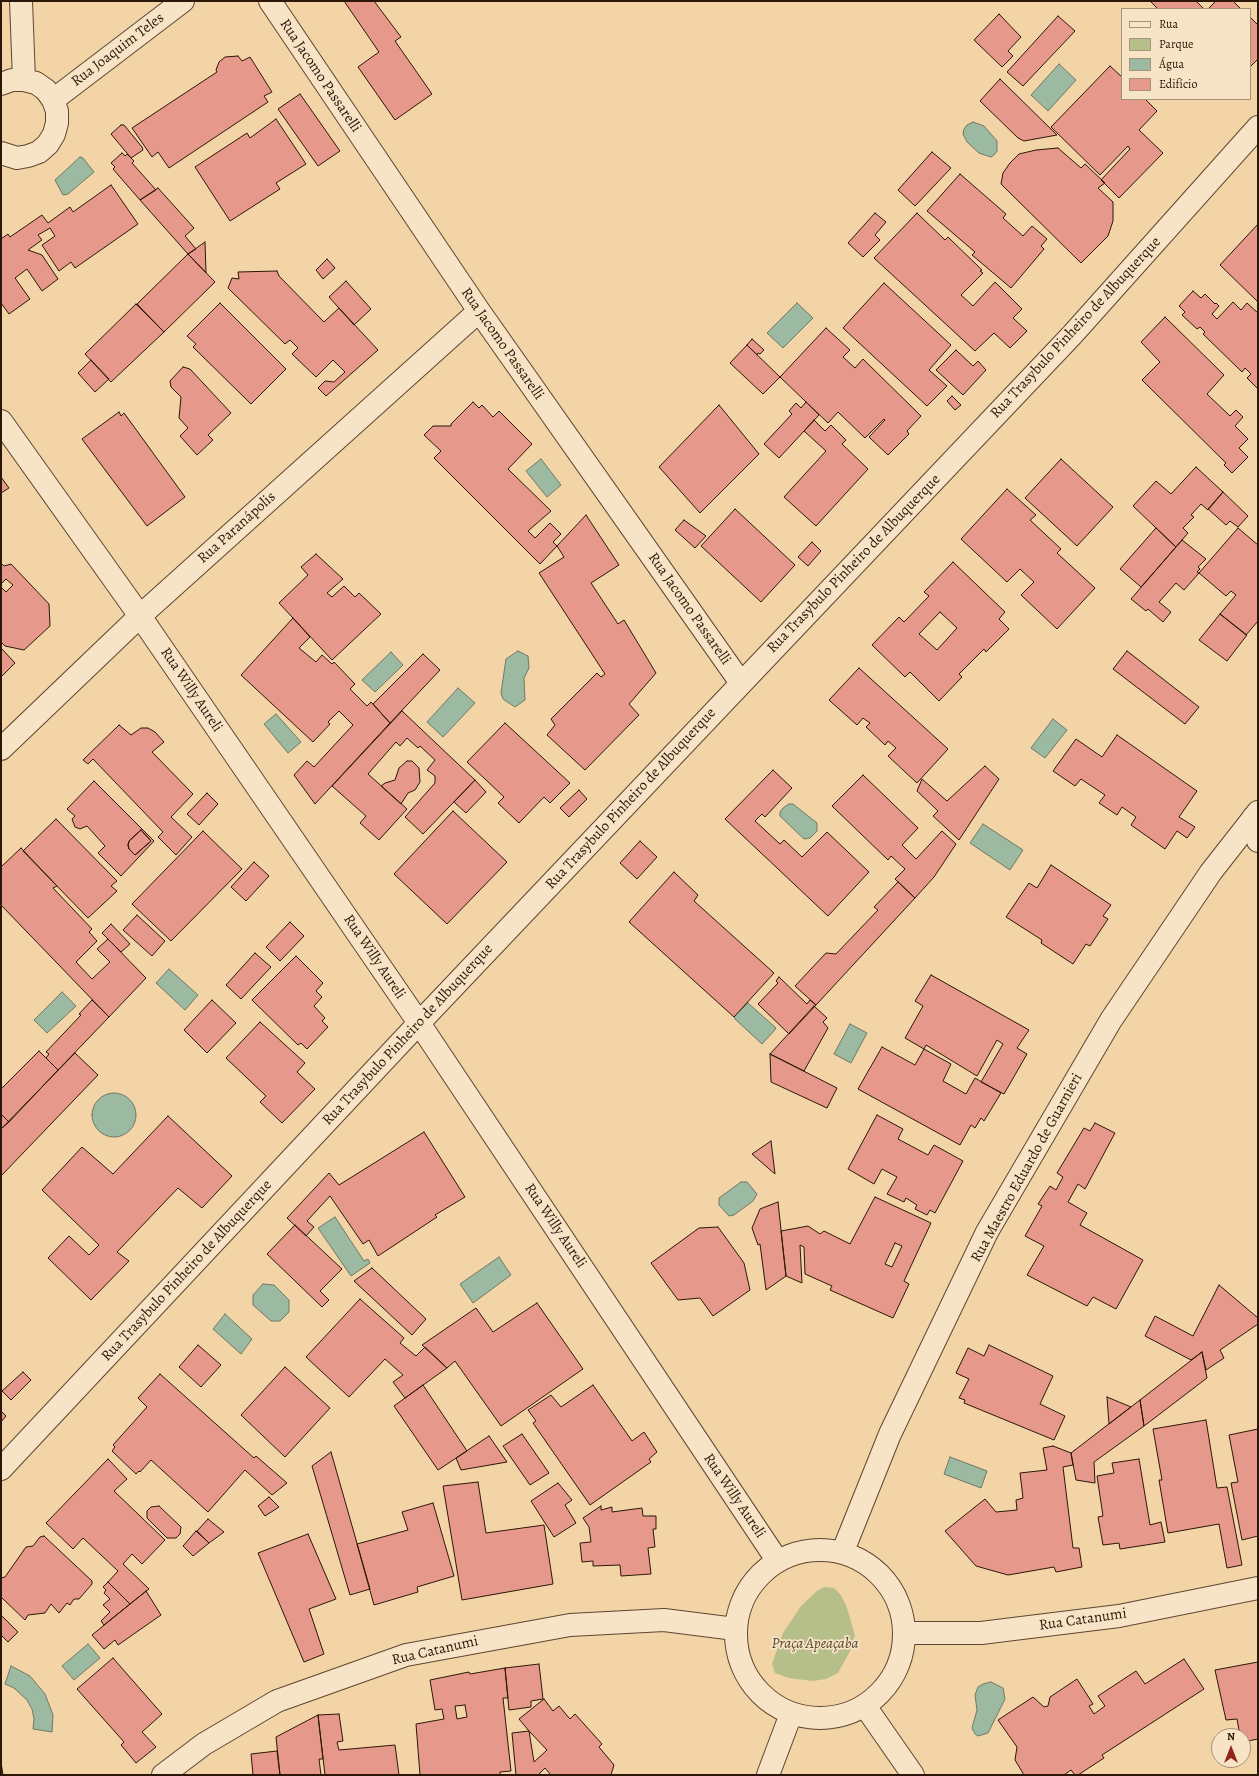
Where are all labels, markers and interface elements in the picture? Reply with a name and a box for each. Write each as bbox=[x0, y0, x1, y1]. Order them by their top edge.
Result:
legend bbox=[1121, 8, 1251, 100]
street label: Rua Joaquim Teles bbox=[68, 9, 168, 91]
street label: Rua Jacomo Passarelli bbox=[275, 16, 365, 136]
text: Rua bbox=[1159, 16, 1178, 32]
text: Parque bbox=[1159, 36, 1194, 52]
text: Água bbox=[1159, 56, 1184, 72]
text: Edifício bbox=[1159, 76, 1197, 92]
street label: Rua Trasybulo Pinheiro de Albuquerque bbox=[987, 234, 1165, 422]
street label: Rua Jacomo Passarelli bbox=[457, 285, 547, 403]
street label: Rua Trasybulo Pinheiro de Albuquerque bbox=[764, 471, 944, 657]
street label: Rua Paranápolis bbox=[194, 488, 280, 568]
street label: Rua Jacomo Passarelli bbox=[644, 550, 734, 668]
street label: Rua Willy Aureli bbox=[156, 644, 226, 736]
street label: Rua Trasybulo Pinheiro de Albuquerque bbox=[542, 705, 720, 893]
street label: Rua Willy Aureli bbox=[339, 911, 409, 1003]
street label: Rua Trasybulo Pinheiro de Albuquerque bbox=[319, 941, 497, 1129]
street label: Rua Maestro Eduardo de Guarnieri bbox=[967, 1070, 1087, 1266]
street label: Rua Trasybulo Pinheiro de Albuquerque bbox=[98, 1177, 276, 1365]
street label: Rua Willy Aureli bbox=[520, 1180, 590, 1272]
street label: Rua Willy Aureli bbox=[699, 1450, 769, 1542]
street label: Rua Catanumi bbox=[1038, 1605, 1128, 1635]
street label: Rua Catanumi bbox=[390, 1632, 480, 1670]
park label: Praça Apeaçaba bbox=[772, 1635, 858, 1653]
north arrow bbox=[1211, 1728, 1251, 1768]
text: N bbox=[1227, 1729, 1235, 1744]

